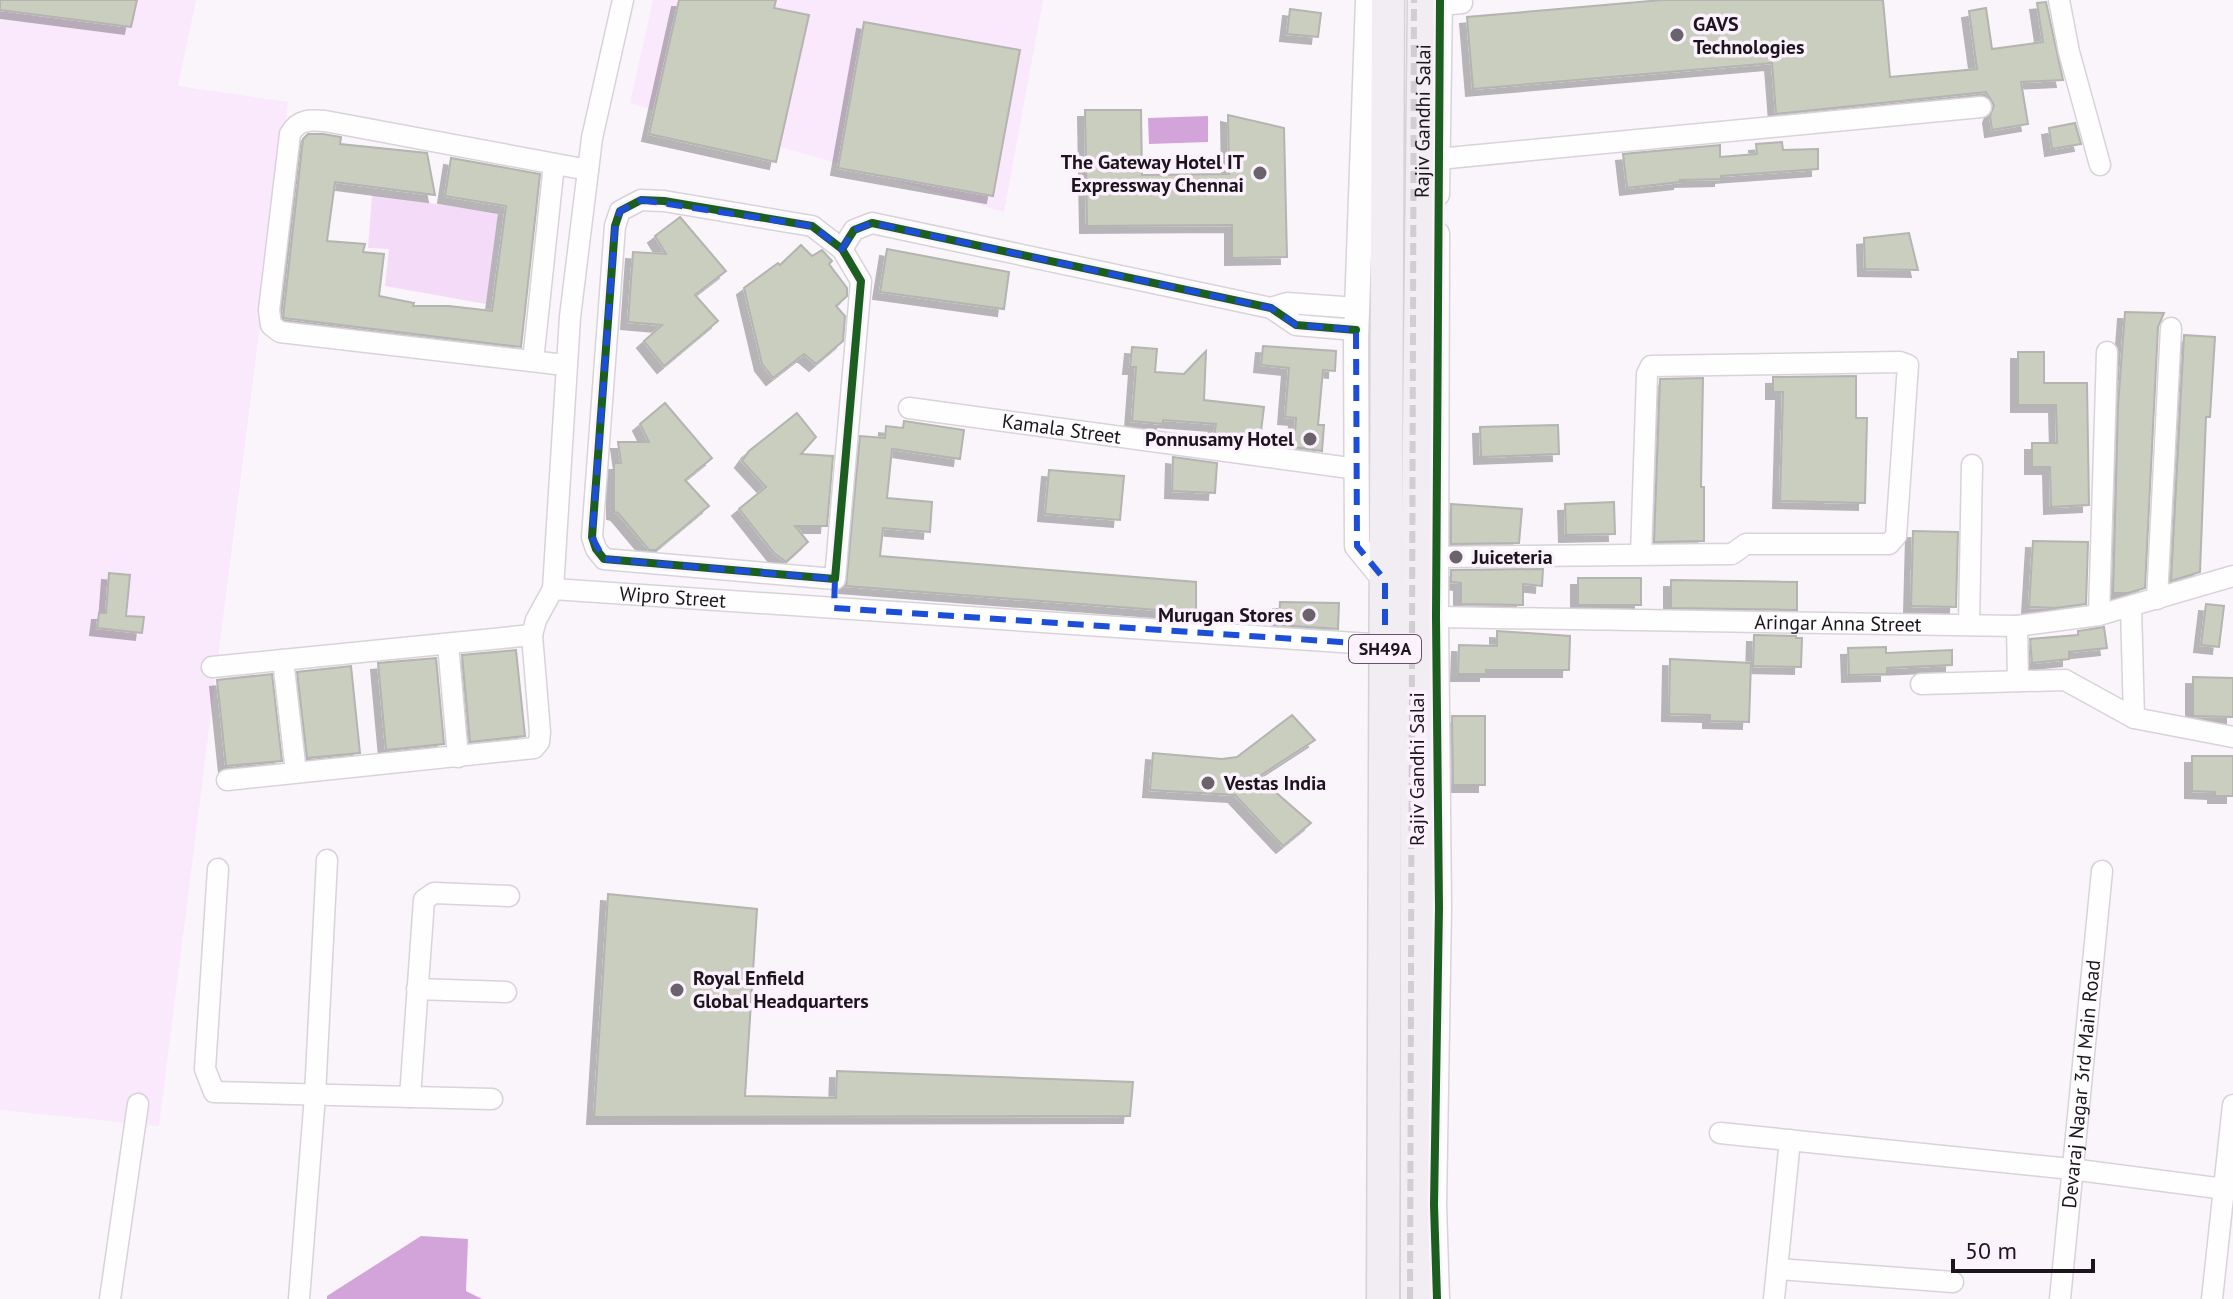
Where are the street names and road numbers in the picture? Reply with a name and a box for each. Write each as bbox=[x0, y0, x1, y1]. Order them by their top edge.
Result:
street label: Rajiv Gandhi Salai bbox=[1409, 44, 1436, 198]
street label: Kamala Street bbox=[1000, 408, 1123, 450]
street label: Wipro Street bbox=[619, 581, 727, 614]
street label: Aringar Anna Street bbox=[1754, 609, 1922, 638]
road number: SH49A bbox=[1349, 635, 1421, 663]
street label: Rajiv Gandhi Salai bbox=[1404, 692, 1430, 846]
street label: Devaraj Nagar 3rd Main Road bbox=[2056, 959, 2106, 1210]

